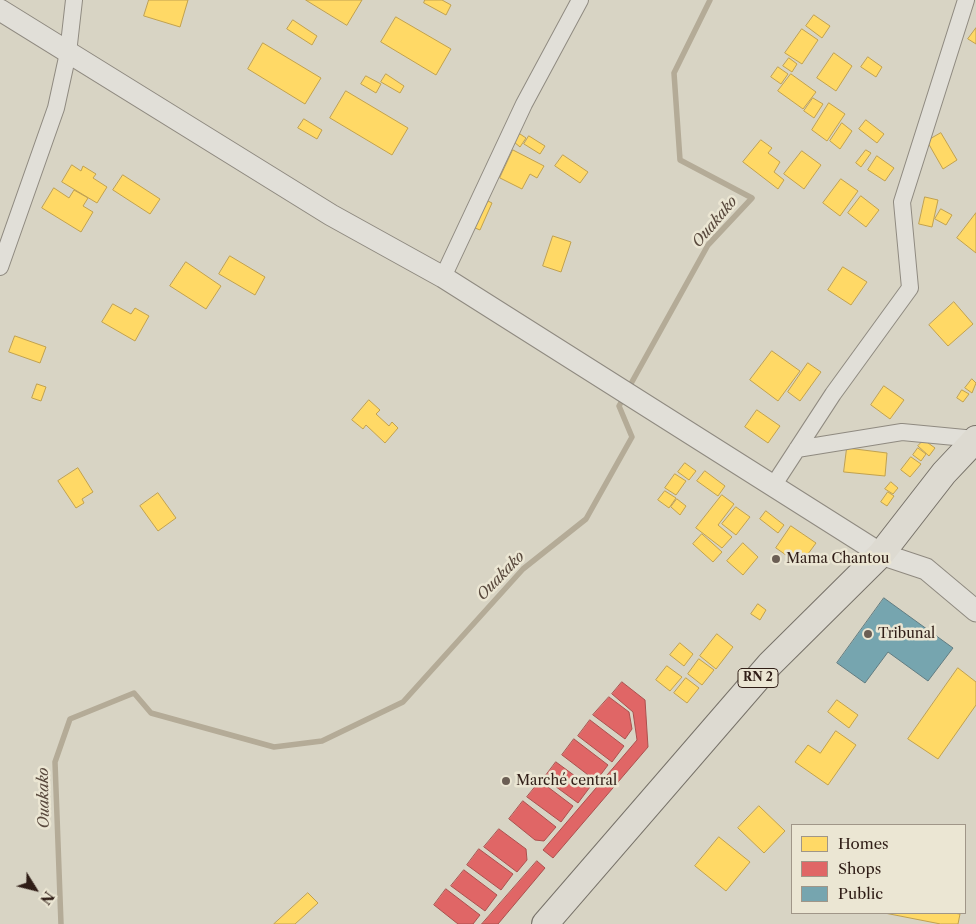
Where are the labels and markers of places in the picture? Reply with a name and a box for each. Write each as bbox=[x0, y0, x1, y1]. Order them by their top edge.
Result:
place label: Mama Chantou bbox=[786, 551, 889, 567]
marker: Mama Chantou bbox=[770, 553, 782, 565]
place label: Tribunal bbox=[878, 626, 935, 642]
marker: Tribunal bbox=[862, 628, 874, 640]
place label: Marché central bbox=[516, 773, 617, 789]
marker: Marché central bbox=[500, 775, 512, 787]

